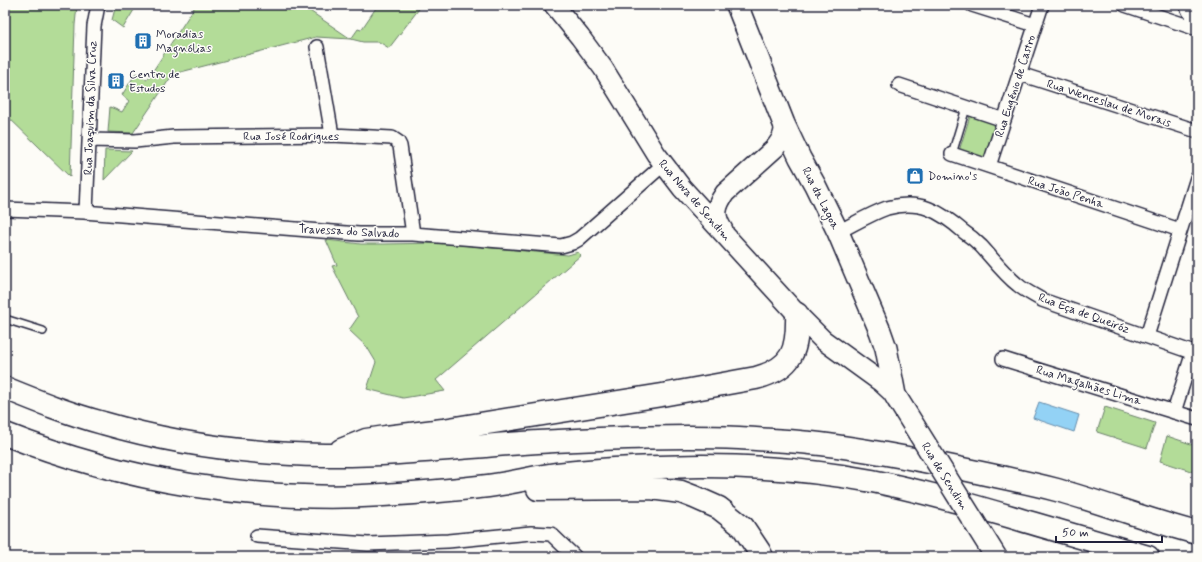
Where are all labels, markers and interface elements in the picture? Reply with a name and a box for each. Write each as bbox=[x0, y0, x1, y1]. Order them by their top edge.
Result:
place label: Moradias Magnólias bbox=[156, 27, 212, 58]
building icon: Moradias Magnólias bbox=[133, 31, 153, 51]
street label: Rua Eugénio de Castro bbox=[992, 33, 1040, 140]
street label: Rua Joaquim da Silva Cruz bbox=[81, 40, 101, 176]
place label: Centro de Estudos bbox=[129, 67, 180, 97]
building icon: Centro de Estudos bbox=[106, 71, 126, 91]
street label: Rua Wenceslau de Morais bbox=[1044, 76, 1174, 132]
street label: Rua José Rodrigues bbox=[243, 129, 339, 145]
street label: Rua Nova de Sendim bbox=[654, 156, 734, 245]
street label: Rua da Lagoa bbox=[798, 164, 843, 233]
shop icon: Domino's bbox=[905, 166, 925, 186]
place label: Domino's bbox=[928, 169, 978, 185]
street label: Rua João Penha bbox=[1026, 173, 1106, 213]
street label: Travessa do Salvado bbox=[298, 221, 400, 243]
street label: Rua Eça de Queiróz bbox=[1036, 290, 1132, 338]
street label: Rua Magalhães Lima bbox=[1034, 362, 1144, 411]
street label: Rua de Sendim bbox=[917, 440, 971, 513]
scale bar bbox=[1056, 518, 1162, 544]
text: 50 m bbox=[1062, 525, 1089, 541]

